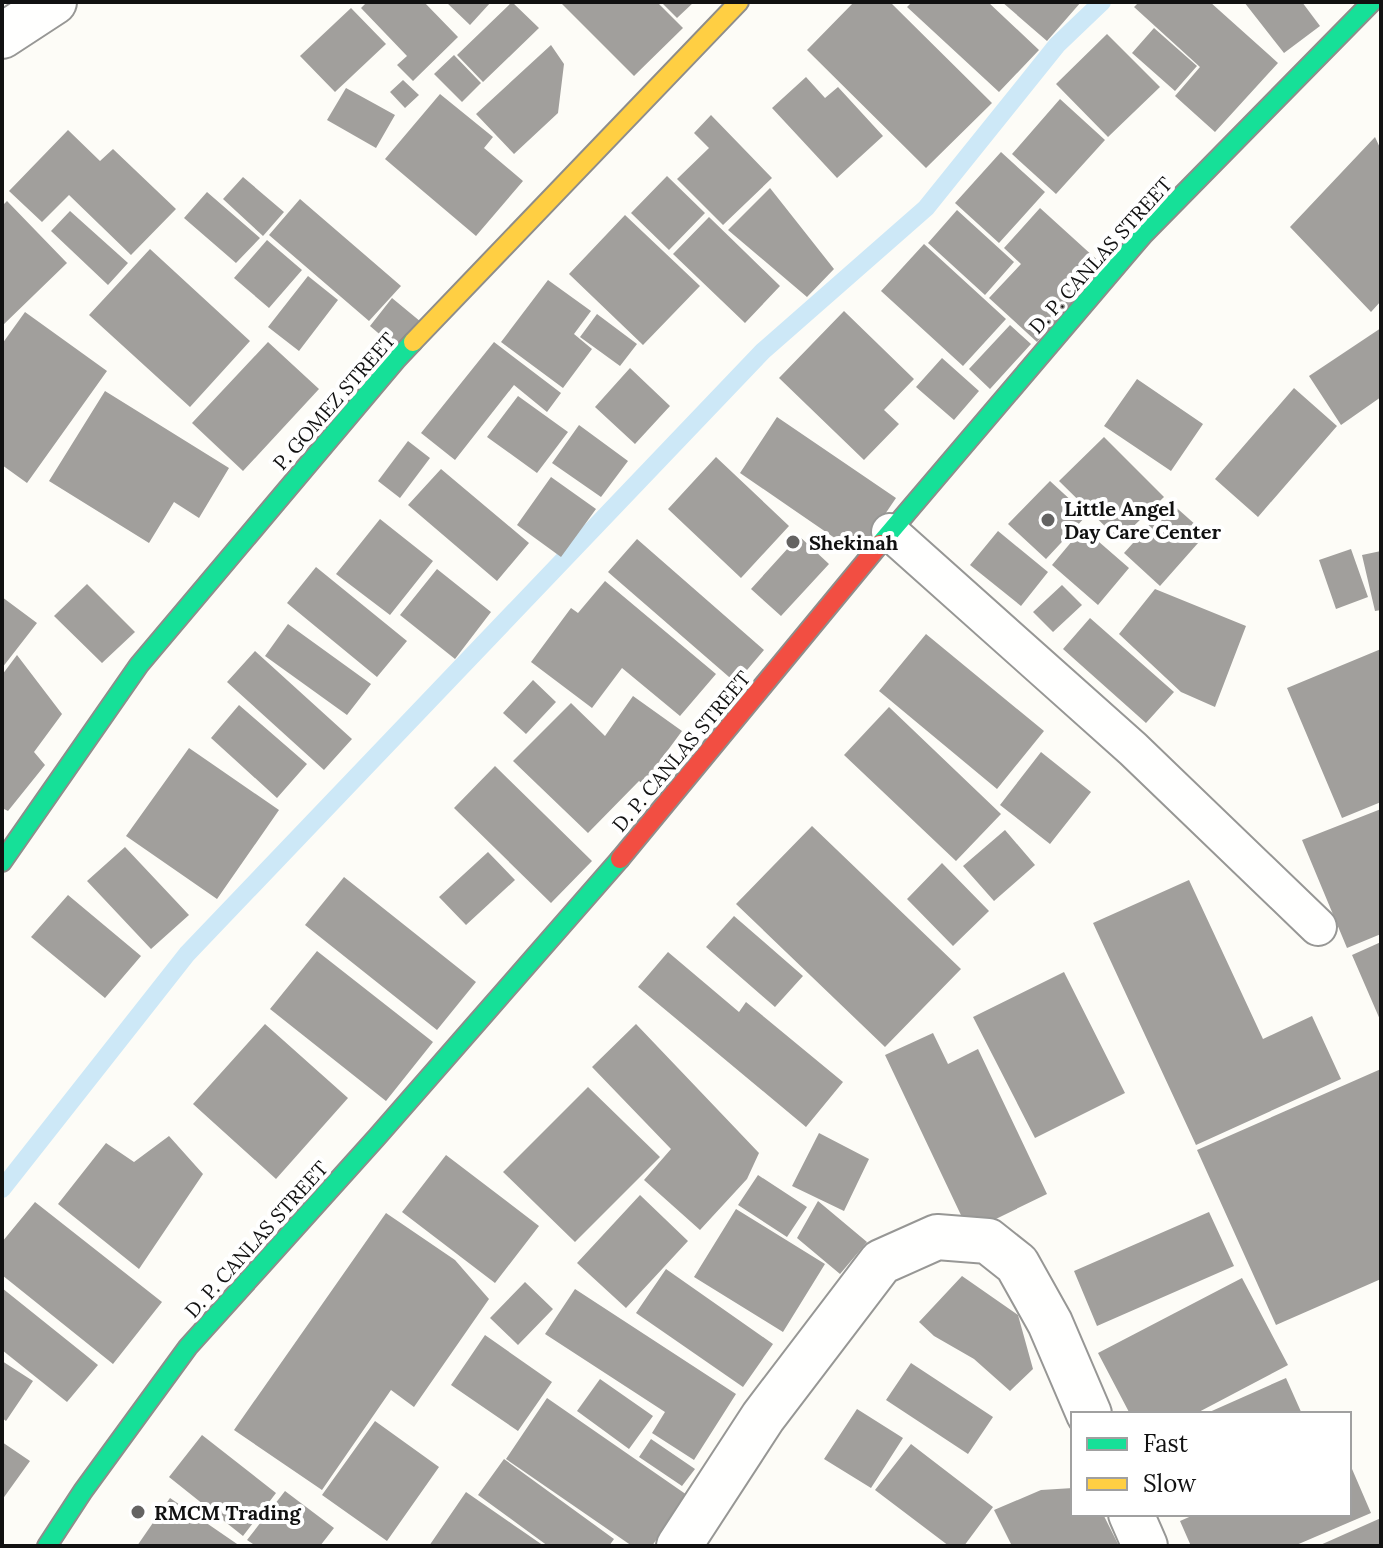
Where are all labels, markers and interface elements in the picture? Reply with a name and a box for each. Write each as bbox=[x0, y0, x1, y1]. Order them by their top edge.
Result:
street label: D. P. CANLAS STREET bbox=[1023, 171, 1177, 338]
street label: P. GOMEZ STREET bbox=[267, 327, 401, 475]
place label: Little Angel Day Care Center bbox=[1064, 496, 1221, 544]
marker: Little Angel Day Care Center bbox=[1039, 511, 1057, 529]
place label: Shekinah bbox=[809, 530, 899, 555]
marker: Shekinah bbox=[784, 533, 802, 551]
street label: D. P. CANLAS STREET bbox=[606, 665, 756, 836]
street label: D. P. CANLAS STREET bbox=[179, 1155, 333, 1322]
legend bbox=[1071, 1412, 1351, 1516]
text: Fast bbox=[1143, 1428, 1189, 1459]
text: Slow bbox=[1143, 1468, 1197, 1499]
place label: RMCM Trading bbox=[154, 1500, 301, 1525]
marker: RMCM Trading bbox=[129, 1503, 147, 1521]

